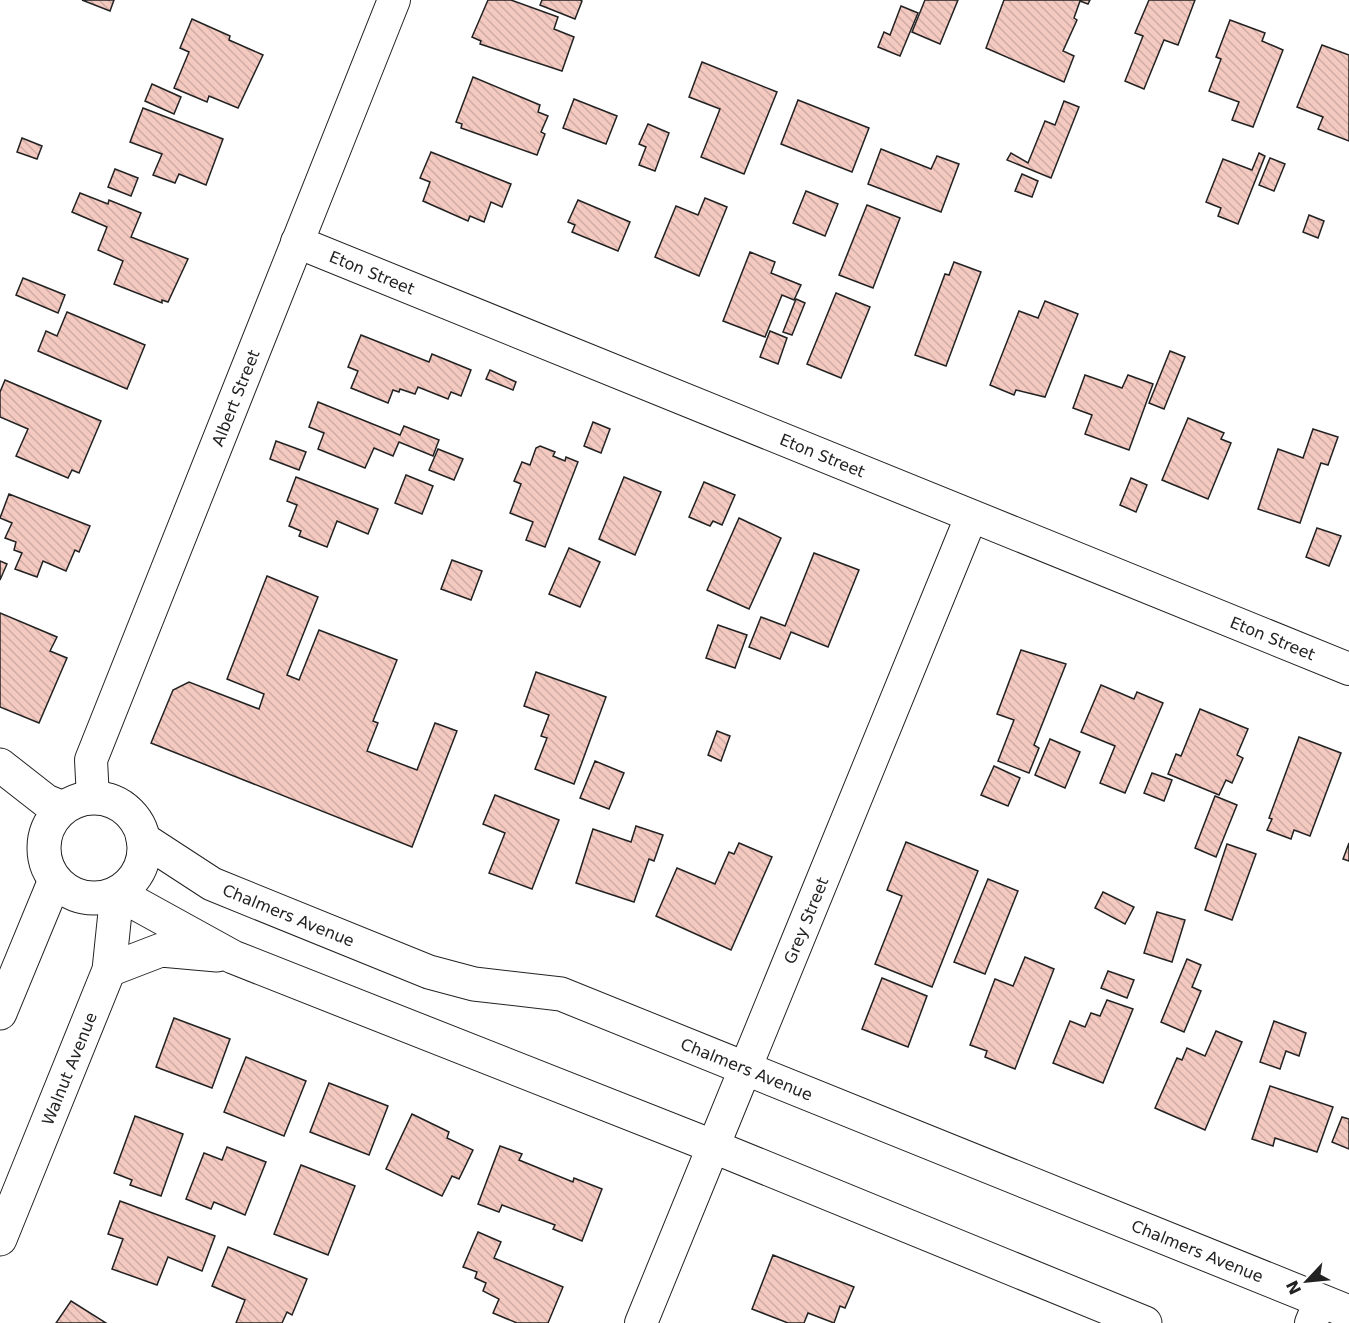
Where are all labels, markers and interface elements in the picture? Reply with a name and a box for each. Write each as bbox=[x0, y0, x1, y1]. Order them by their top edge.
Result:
street label: Eton Street bbox=[327, 247, 417, 298]
street label: Albert Street bbox=[208, 347, 263, 449]
street label: Eton Street bbox=[777, 430, 868, 481]
street label: Eton Street bbox=[1227, 612, 1318, 664]
street label: Grey Street bbox=[780, 874, 832, 966]
street label: Chalmers Avenue bbox=[220, 880, 357, 950]
street label: Walnut Avenue bbox=[38, 1009, 100, 1128]
street label: Chalmers Avenue bbox=[678, 1034, 815, 1104]
street label: Chalmers Avenue bbox=[1129, 1216, 1266, 1286]
north arrow bbox=[1277, 1251, 1337, 1311]
text: N bbox=[1282, 1277, 1305, 1298]

